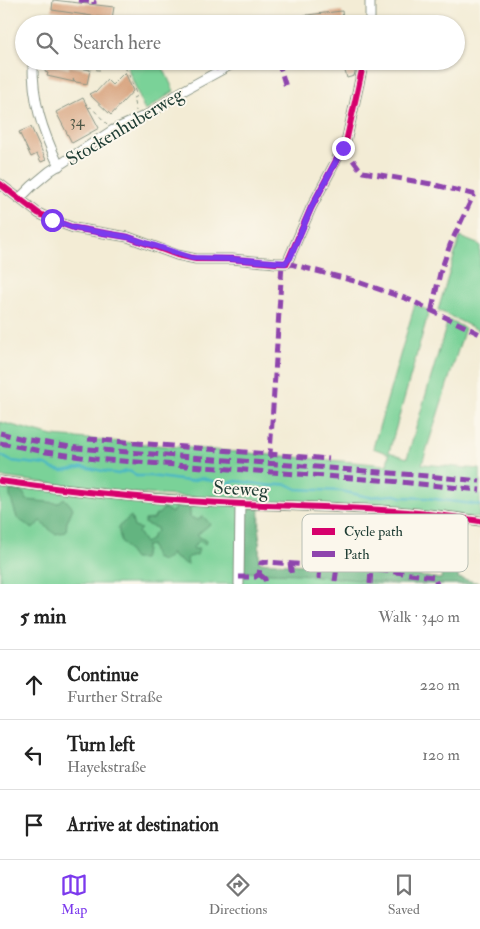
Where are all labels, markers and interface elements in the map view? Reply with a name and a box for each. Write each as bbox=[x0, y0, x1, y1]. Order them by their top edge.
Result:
search box bbox=[15, 15, 465, 70]
icon: search bbox=[33, 29, 61, 57]
text: Search here bbox=[73, 31, 161, 55]
street label: Stockenhuberweg bbox=[61, 82, 188, 171]
house number: 34 bbox=[70, 111, 86, 131]
route end bbox=[332, 137, 355, 160]
route start bbox=[41, 209, 64, 232]
street label: Seeweg bbox=[213, 476, 270, 502]
legend bbox=[302, 514, 468, 572]
text: Cycle path bbox=[344, 523, 404, 541]
text: Path bbox=[344, 546, 370, 563]
text: 5 min bbox=[20, 603, 66, 630]
text: Walk · 340 m bbox=[378, 607, 460, 627]
text: Continue bbox=[67, 663, 138, 687]
icon: ahead bbox=[20, 671, 48, 699]
text: 220 m bbox=[420, 675, 460, 695]
text: Further Straße bbox=[67, 687, 162, 707]
text: Turn left bbox=[67, 733, 135, 757]
icon: left bbox=[20, 741, 48, 769]
text: 120 m bbox=[422, 745, 460, 765]
text: Hayekstraße bbox=[67, 757, 146, 777]
icon: arrive bbox=[20, 811, 48, 839]
text: Arrive at destination bbox=[67, 813, 219, 837]
tab: Map bbox=[60, 871, 88, 918]
tab: Directions bbox=[209, 871, 267, 918]
tab: Saved bbox=[388, 871, 420, 918]

